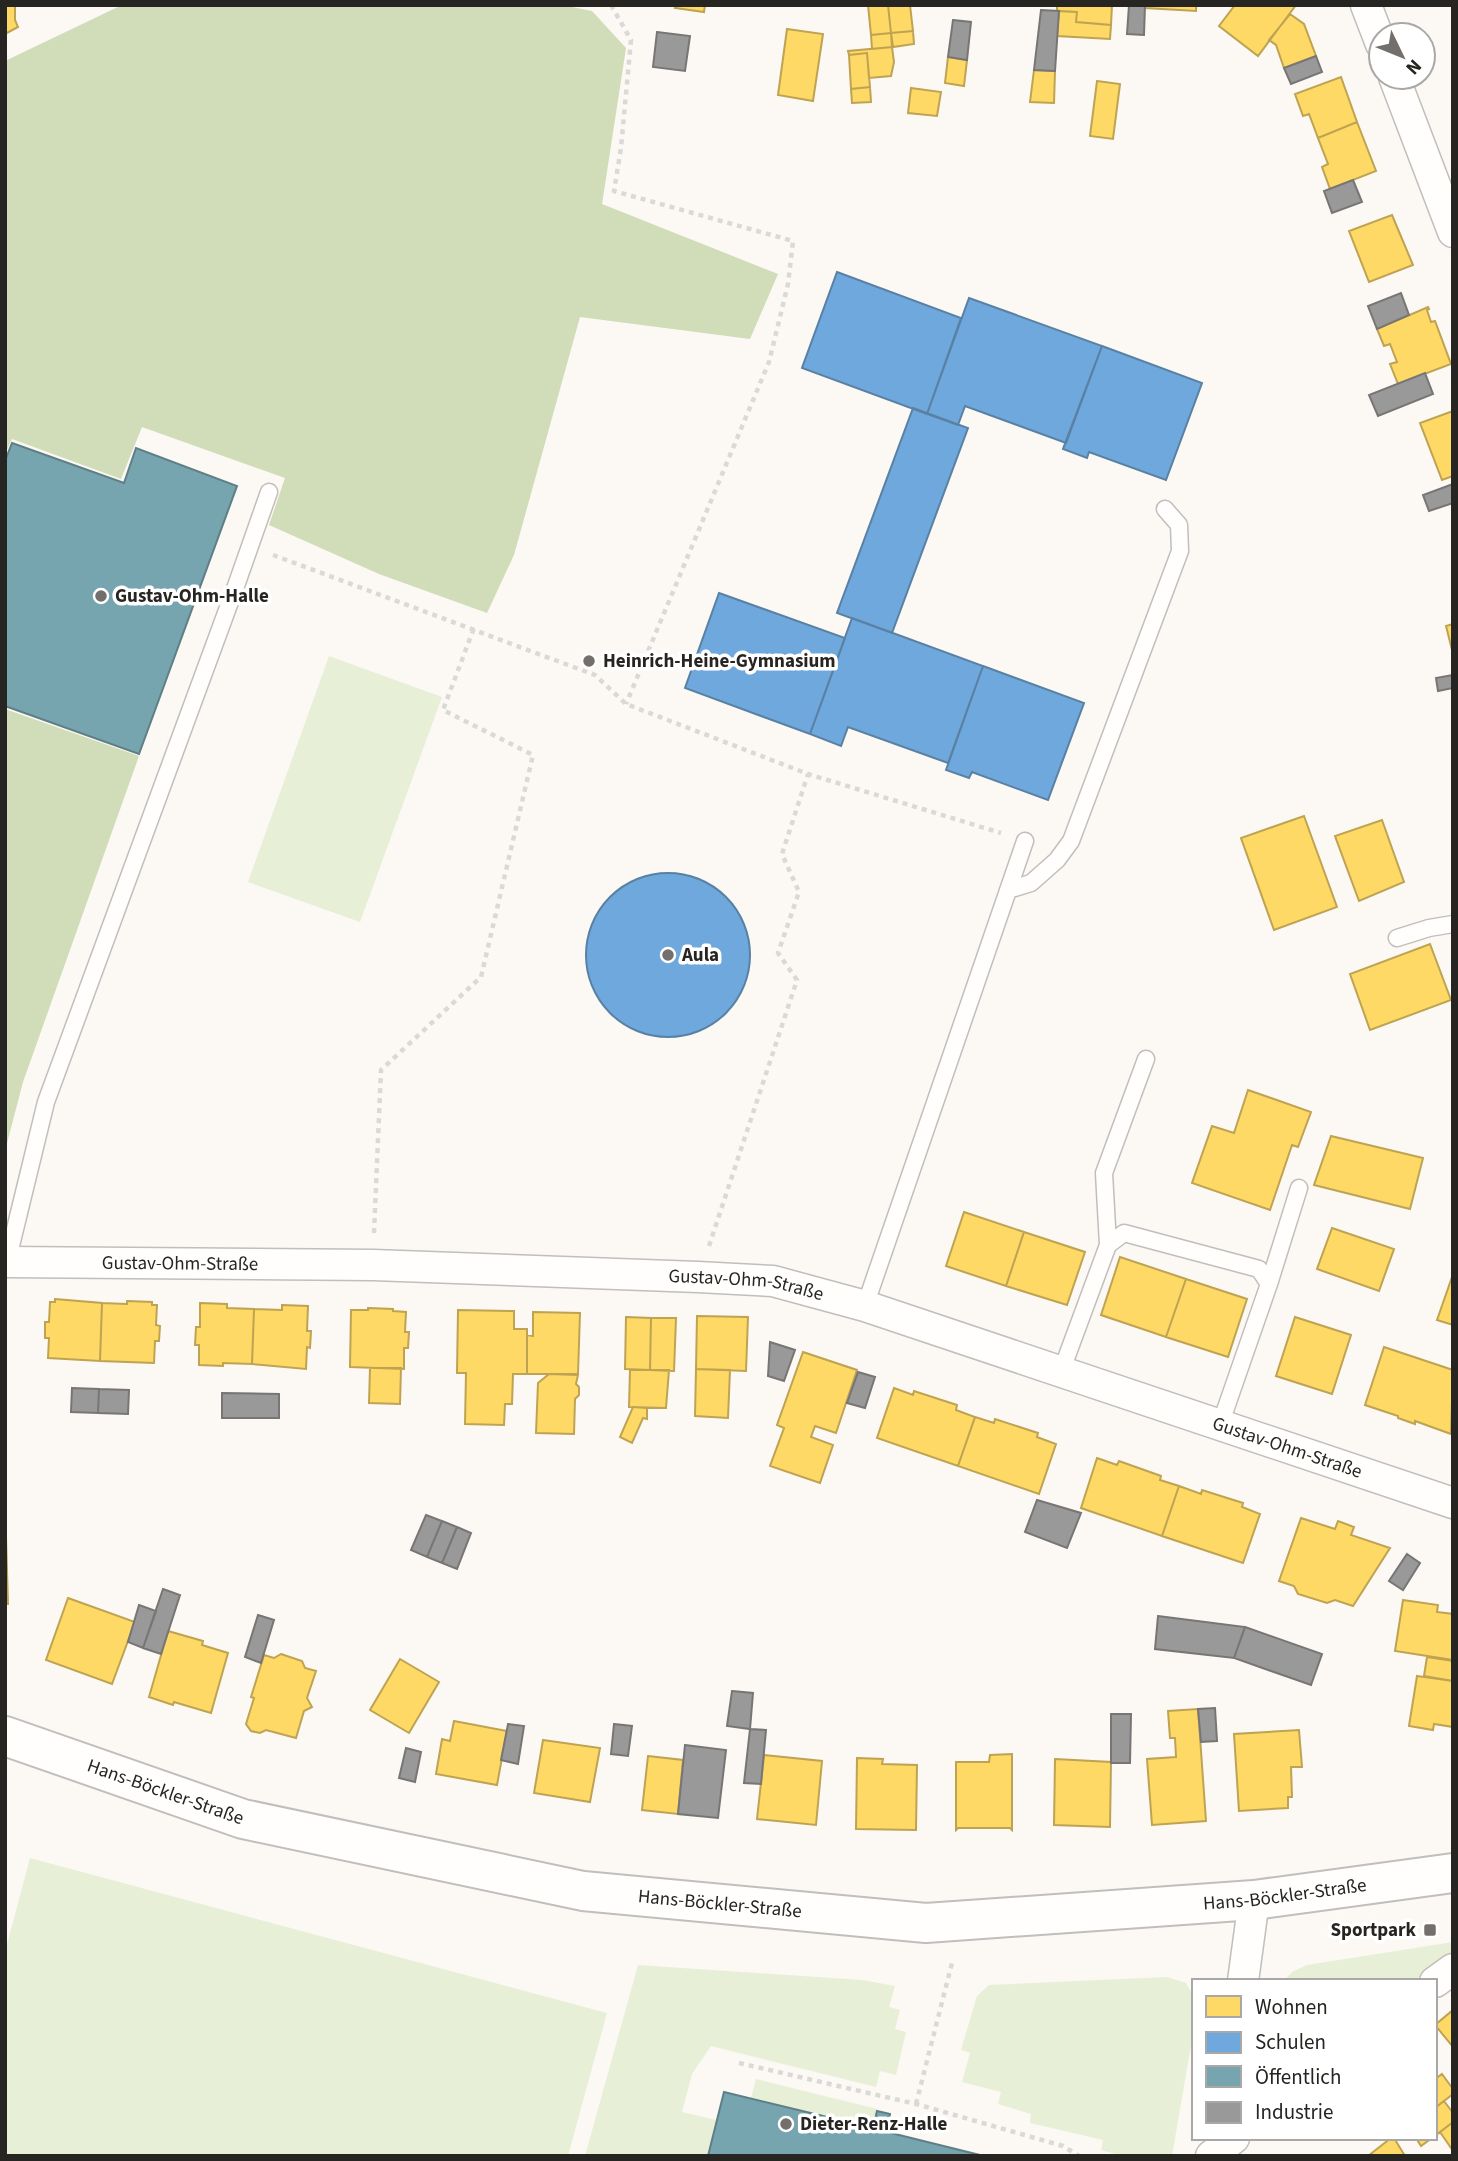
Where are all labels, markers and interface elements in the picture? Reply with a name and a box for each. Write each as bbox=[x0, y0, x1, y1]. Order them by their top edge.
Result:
north arrow bbox=[1367, 21, 1437, 91]
text: N bbox=[1399, 53, 1428, 80]
place label: Gustav-Ohm-Halle bbox=[115, 583, 269, 610]
marker: Gustav-Ohm-Halle bbox=[93, 588, 109, 604]
place label: Heinrich-Heine-Gymnasium bbox=[603, 648, 836, 675]
marker: Heinrich-Heine-Gymnasium bbox=[581, 653, 597, 669]
place label: Aula bbox=[681, 942, 719, 969]
marker: Aula bbox=[660, 947, 676, 963]
street label: Gustav-Ohm-Straße bbox=[102, 1249, 258, 1278]
street label: Gustav-Ohm-Straße bbox=[668, 1262, 827, 1308]
street label: Gustav-Ohm-Straße bbox=[1209, 1410, 1366, 1485]
street label: Hans-Böckler-Straße bbox=[83, 1752, 248, 1832]
street label: Hans-Böckler-Straße bbox=[1202, 1871, 1368, 1917]
street label: Hans-Böckler-Straße bbox=[637, 1883, 803, 1925]
place label: Sportpark bbox=[1331, 1917, 1417, 1944]
marker: Sportpark bbox=[1422, 1922, 1438, 1938]
legend bbox=[1192, 1979, 1437, 2140]
text: Wohnen bbox=[1255, 1992, 1328, 2022]
text: Schulen bbox=[1255, 2027, 1326, 2057]
text: Öffentlich bbox=[1255, 2062, 1341, 2092]
text: Industrie bbox=[1255, 2097, 1333, 2127]
place label: Dieter-Renz-Halle bbox=[800, 2111, 947, 2138]
marker: Dieter-Renz-Halle bbox=[778, 2116, 794, 2132]

